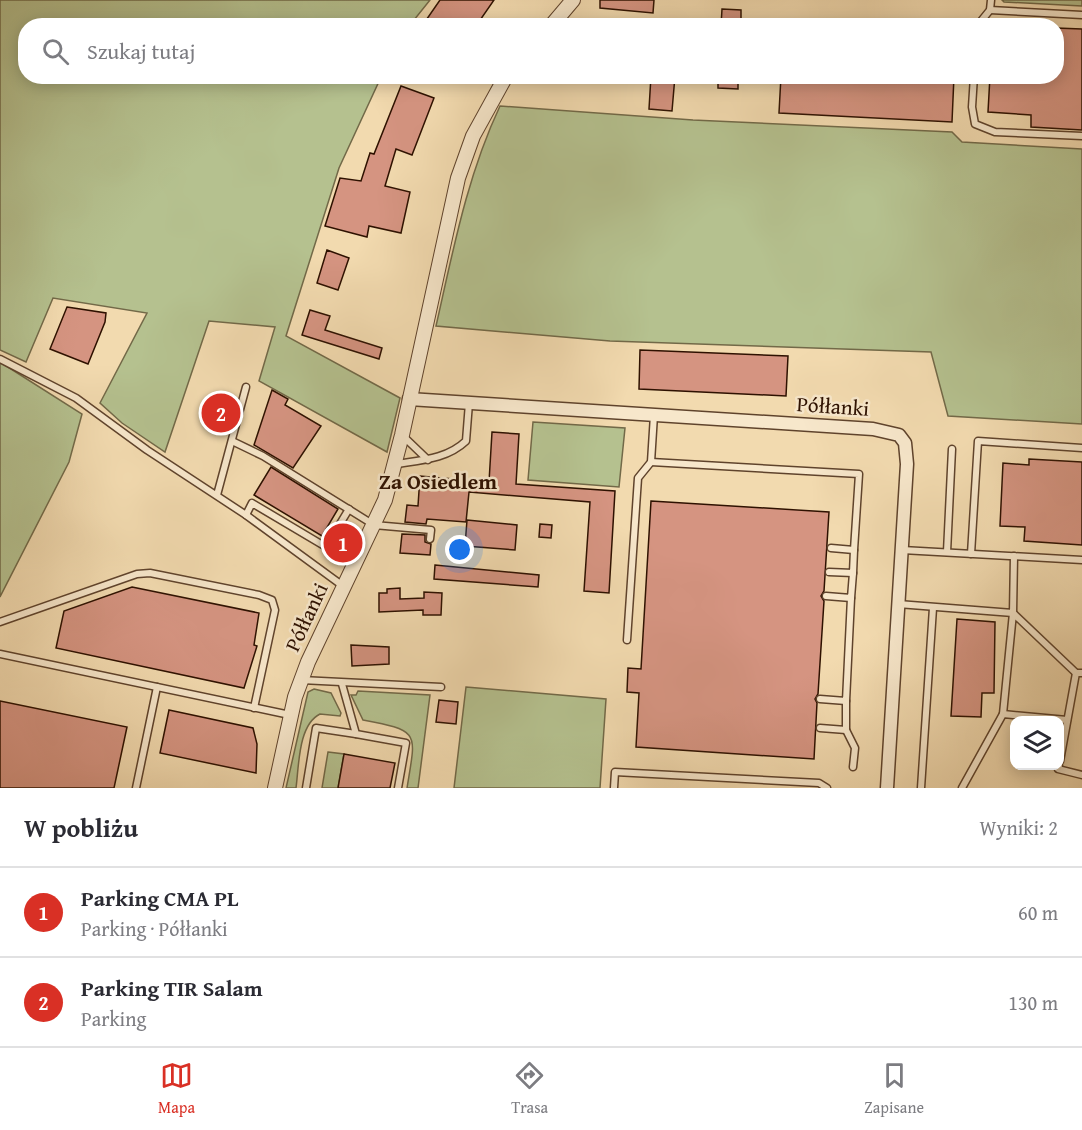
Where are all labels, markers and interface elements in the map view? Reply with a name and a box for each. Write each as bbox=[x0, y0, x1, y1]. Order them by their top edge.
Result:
search box bbox=[18, 18, 1064, 84]
icon: search bbox=[39, 35, 72, 68]
text: Szukaj tutaj bbox=[87, 35, 195, 67]
street label: Półłanki bbox=[796, 388, 870, 424]
pin: 2 bbox=[202, 390, 240, 436]
district label: Za Osiedlem bbox=[379, 465, 497, 497]
pin: 1 bbox=[324, 520, 362, 566]
your location bbox=[445, 535, 474, 564]
street label: Półłanki bbox=[277, 577, 335, 656]
map controls bbox=[1010, 716, 1064, 770]
button: layers bbox=[1010, 716, 1064, 770]
text: W pobliżu bbox=[24, 808, 138, 847]
text: Wyniki: 2 bbox=[980, 813, 1058, 842]
text: Parking CMA PL bbox=[81, 882, 238, 914]
text: 1 bbox=[38, 898, 49, 927]
text: 60 m bbox=[1018, 898, 1058, 927]
text: Parking · Półłanki bbox=[81, 914, 228, 943]
text: Parking TIR Salam bbox=[81, 972, 263, 1004]
text: 2 bbox=[38, 988, 49, 1017]
text: 130 m bbox=[1008, 988, 1058, 1017]
text: Parking bbox=[81, 1004, 146, 1033]
tab: Mapa bbox=[158, 1059, 195, 1119]
tab: Trasa bbox=[511, 1059, 548, 1119]
tab: Zapisane bbox=[864, 1059, 924, 1119]

